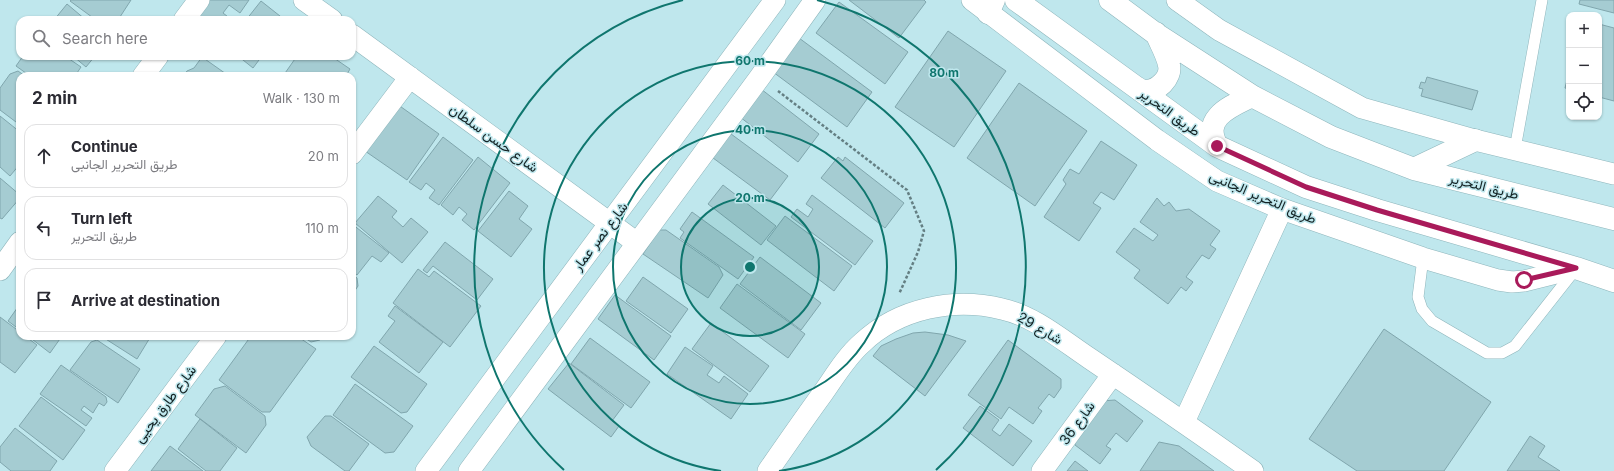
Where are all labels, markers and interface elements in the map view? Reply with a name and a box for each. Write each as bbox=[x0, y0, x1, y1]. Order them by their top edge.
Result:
map controls bbox=[1566, 12, 1602, 120]
button: + bbox=[1566, 12, 1602, 48]
search box bbox=[16, 16, 356, 60]
icon: search bbox=[30, 27, 52, 49]
text: Search here bbox=[62, 29, 148, 48]
button: − bbox=[1566, 48, 1602, 84]
text: 60 m bbox=[735, 53, 765, 68]
text: 80 m bbox=[929, 65, 959, 80]
street label: طريق التحرير bbox=[1135, 83, 1204, 140]
button: locate bbox=[1566, 84, 1602, 120]
text: 2 min bbox=[32, 88, 77, 108]
text: Walk · 130 m bbox=[263, 90, 340, 106]
street label: شارع حسن سلطان bbox=[445, 100, 542, 178]
text: 40 m bbox=[735, 122, 765, 137]
text: Continue bbox=[71, 137, 138, 156]
route end bbox=[1208, 137, 1226, 155]
icon: ahead bbox=[33, 145, 55, 167]
text: 20 m bbox=[308, 148, 339, 164]
text: طريق التحرير الجانبى bbox=[71, 156, 178, 172]
street label: طريق التحرير الجانبى bbox=[1207, 166, 1319, 228]
street label: طريق التحرير bbox=[1446, 168, 1521, 203]
text: 20 m bbox=[735, 190, 765, 205]
street label: شارع نصر عمار bbox=[568, 198, 633, 276]
text: Turn left bbox=[71, 209, 132, 228]
icon: left bbox=[33, 217, 55, 239]
text: 110 m bbox=[305, 220, 339, 236]
text: طريق التحرير bbox=[71, 228, 137, 244]
centre of rings bbox=[743, 260, 757, 274]
route start bbox=[1515, 271, 1533, 289]
icon: arrive bbox=[33, 289, 55, 311]
text: Arrive at destination bbox=[71, 291, 220, 310]
street label: شارع 29 bbox=[1013, 308, 1066, 350]
street label: شارع طارق يحيى bbox=[130, 361, 202, 448]
street label: شارع 36 bbox=[1055, 398, 1100, 449]

